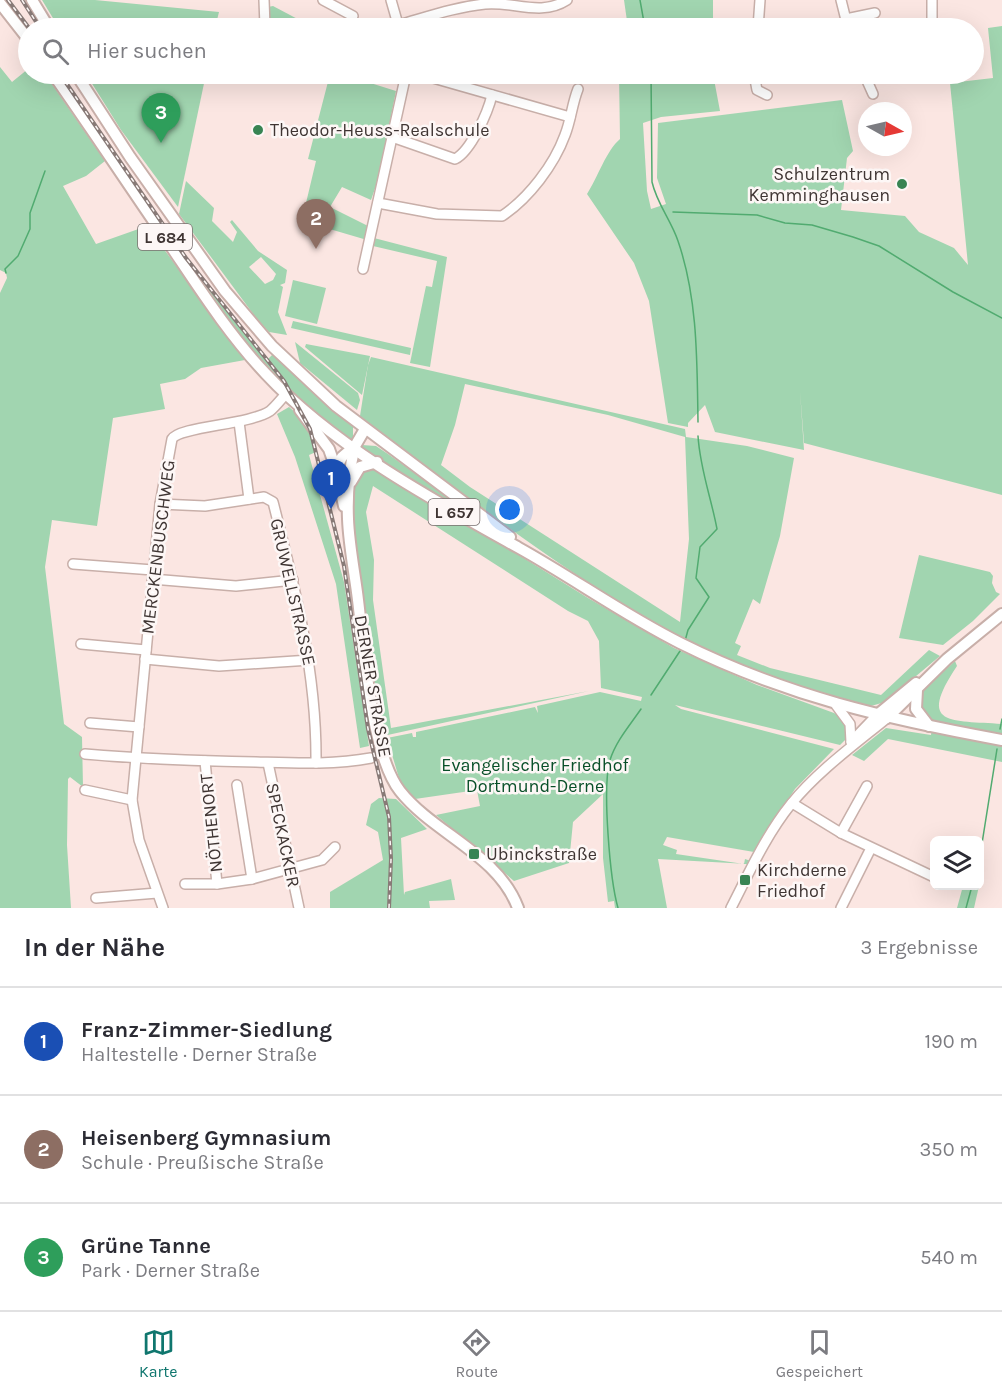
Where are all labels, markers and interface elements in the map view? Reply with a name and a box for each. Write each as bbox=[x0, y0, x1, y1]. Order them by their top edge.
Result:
search box bbox=[18, 18, 984, 84]
icon: search bbox=[39, 35, 72, 68]
text: Hier suchen bbox=[87, 38, 207, 64]
pin: 3 bbox=[142, 94, 180, 143]
north arrow bbox=[858, 102, 912, 156]
place label: Theodor-Heuss-Realschule bbox=[270, 119, 490, 141]
marker: Theodor-Heuss-Realschule bbox=[251, 123, 265, 137]
place label: Schulzentrum Kemminghausen bbox=[749, 163, 890, 206]
marker: Schulzentrum Kemminghausen bbox=[895, 177, 909, 191]
pin: 2 bbox=[296, 200, 336, 249]
road number: L 684 bbox=[138, 224, 192, 250]
street label: MERCKENBUSCHWEG bbox=[136, 459, 180, 635]
pin: 1 bbox=[312, 460, 350, 509]
your location bbox=[495, 495, 524, 524]
road number: L 657 bbox=[428, 499, 480, 525]
street label: GRUWELLSTRASSE bbox=[265, 516, 321, 668]
street label: DERNER STRASSE bbox=[350, 613, 396, 759]
park label: Evangelischer Friedhof Dortmund-Derne bbox=[441, 754, 630, 797]
street label: NÖTHENORT bbox=[195, 773, 227, 873]
street label: SPECKACKER bbox=[261, 781, 305, 889]
map controls bbox=[930, 836, 984, 890]
button: layers bbox=[930, 836, 984, 890]
place label: Ubinckstraße bbox=[486, 843, 597, 865]
marker: Ubinckstraße bbox=[467, 847, 481, 861]
place label: Kirchderne Friedhof bbox=[757, 859, 846, 902]
marker: Kirchderne Friedhof bbox=[738, 873, 752, 887]
text: In der Nähe bbox=[24, 932, 165, 963]
text: 3 Ergebnisse bbox=[861, 936, 978, 959]
text: Franz-Zimmer-Siedlung bbox=[81, 1017, 332, 1043]
text: 1 bbox=[40, 1030, 47, 1053]
text: 190 m bbox=[924, 1030, 978, 1053]
text: Haltestelle · Derner Straße bbox=[81, 1043, 317, 1066]
text: Heisenberg Gymnasium bbox=[81, 1125, 331, 1151]
text: 2 bbox=[37, 1138, 50, 1161]
text: 350 m bbox=[920, 1138, 978, 1161]
text: Schule · Preußische Straße bbox=[81, 1151, 324, 1174]
text: Grüne Tanne bbox=[81, 1233, 211, 1259]
text: 3 bbox=[37, 1246, 50, 1269]
text: 540 m bbox=[920, 1246, 978, 1269]
text: Park · Derner Straße bbox=[81, 1259, 260, 1282]
tab: Karte bbox=[139, 1326, 178, 1381]
tab: Route bbox=[455, 1326, 498, 1381]
tab: Gespeichert bbox=[776, 1326, 863, 1381]

